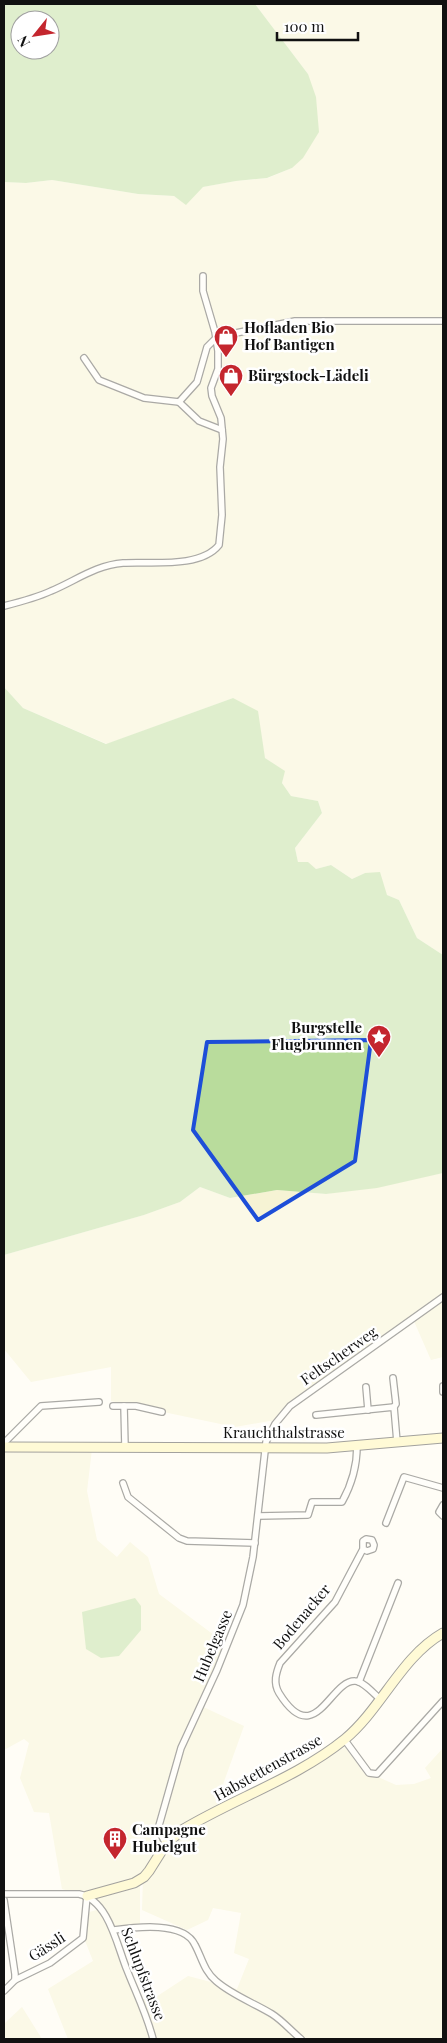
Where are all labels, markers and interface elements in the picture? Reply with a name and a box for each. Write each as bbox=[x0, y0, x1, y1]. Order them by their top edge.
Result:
north arrow bbox=[10, 10, 60, 60]
scale bar bbox=[277, 10, 358, 42]
text: 100 m bbox=[284, 16, 325, 36]
text: N bbox=[13, 33, 34, 51]
place label: Hofladen Bio Hof Bantigen bbox=[244, 317, 336, 354]
shop icon: Hofladen Bio Hof Bantigen bbox=[213, 324, 239, 358]
shop icon: Bürgstock-Lädeli bbox=[218, 363, 244, 397]
place label: Bürgstock-Lädeli bbox=[248, 365, 369, 385]
place label: Burgstelle Flugbrunnen bbox=[271, 1017, 363, 1054]
place icon: Burgstelle Flugbrunnen bbox=[366, 1024, 392, 1058]
street label: Feltscherweg bbox=[296, 1321, 381, 1389]
street label: Krauchthalstrasse bbox=[223, 1422, 345, 1442]
street label: Bodenacker bbox=[268, 1579, 335, 1653]
street label: Hubelgasse bbox=[188, 1606, 236, 1685]
street label: Habstettenstrasse bbox=[210, 1729, 325, 1805]
place label: Campagne Hubelgut bbox=[132, 1819, 206, 1856]
building icon: Campagne Hubelgut bbox=[102, 1826, 128, 1860]
street label: Schlupfstrasse bbox=[117, 1924, 171, 2023]
street label: Gässli bbox=[24, 1927, 69, 1965]

